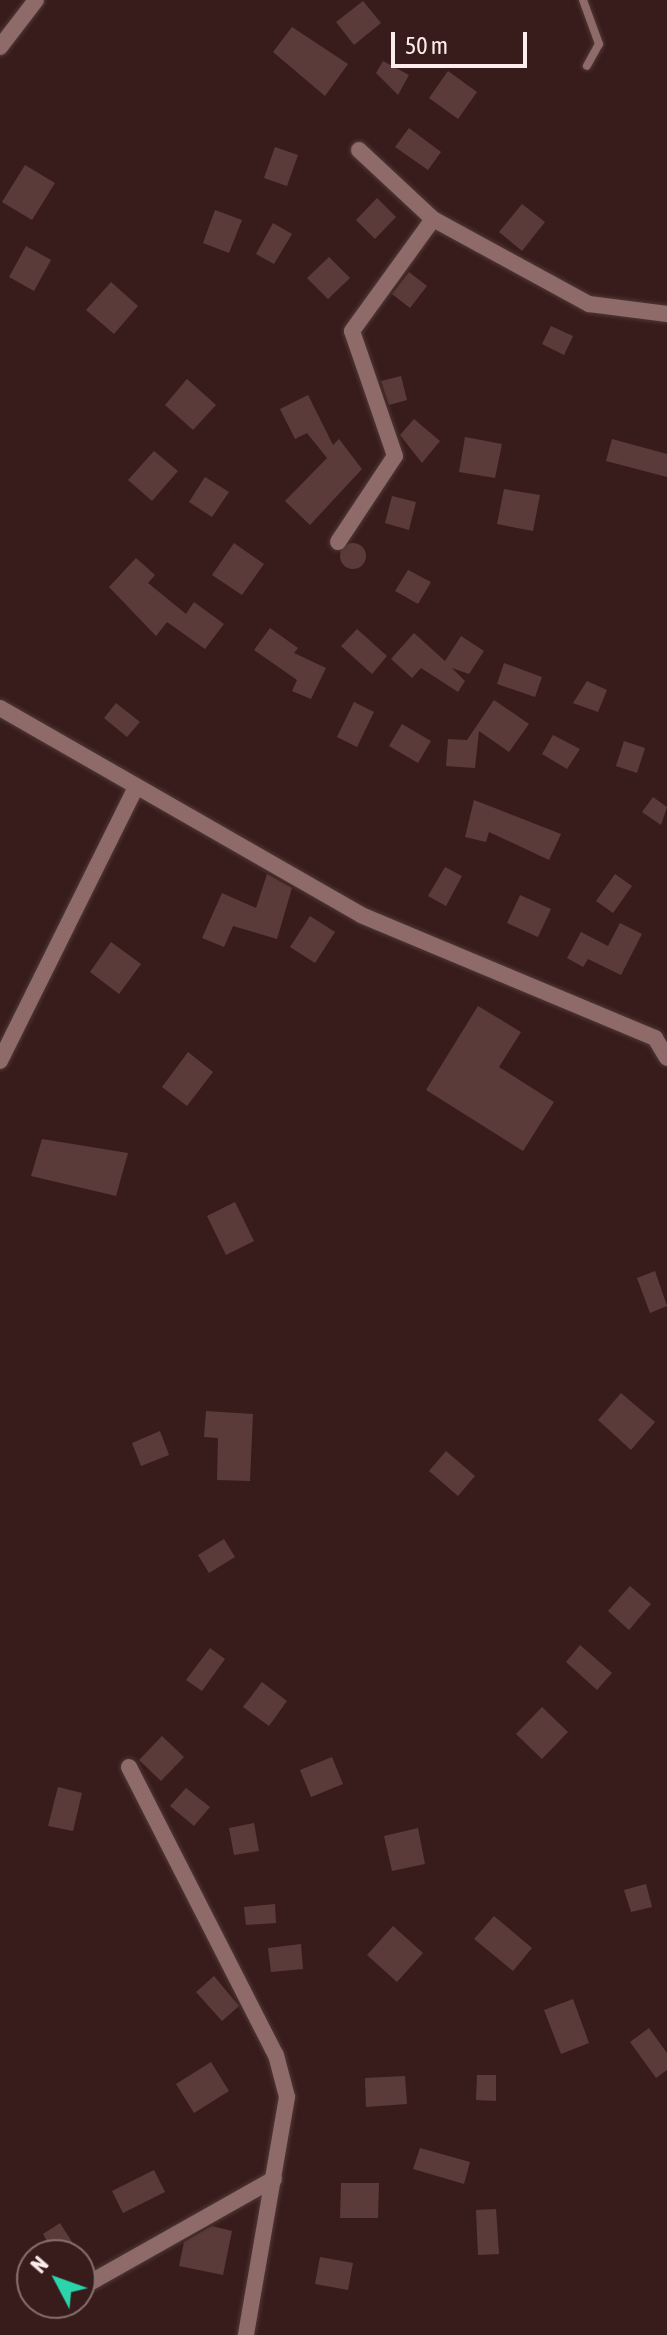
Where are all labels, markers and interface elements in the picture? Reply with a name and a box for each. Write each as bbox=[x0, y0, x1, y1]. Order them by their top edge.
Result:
scale bar bbox=[395, 16, 531, 66]
text: 50 m bbox=[405, 32, 448, 59]
north arrow bbox=[16, 2239, 96, 2319]
text: N bbox=[25, 2251, 53, 2278]

